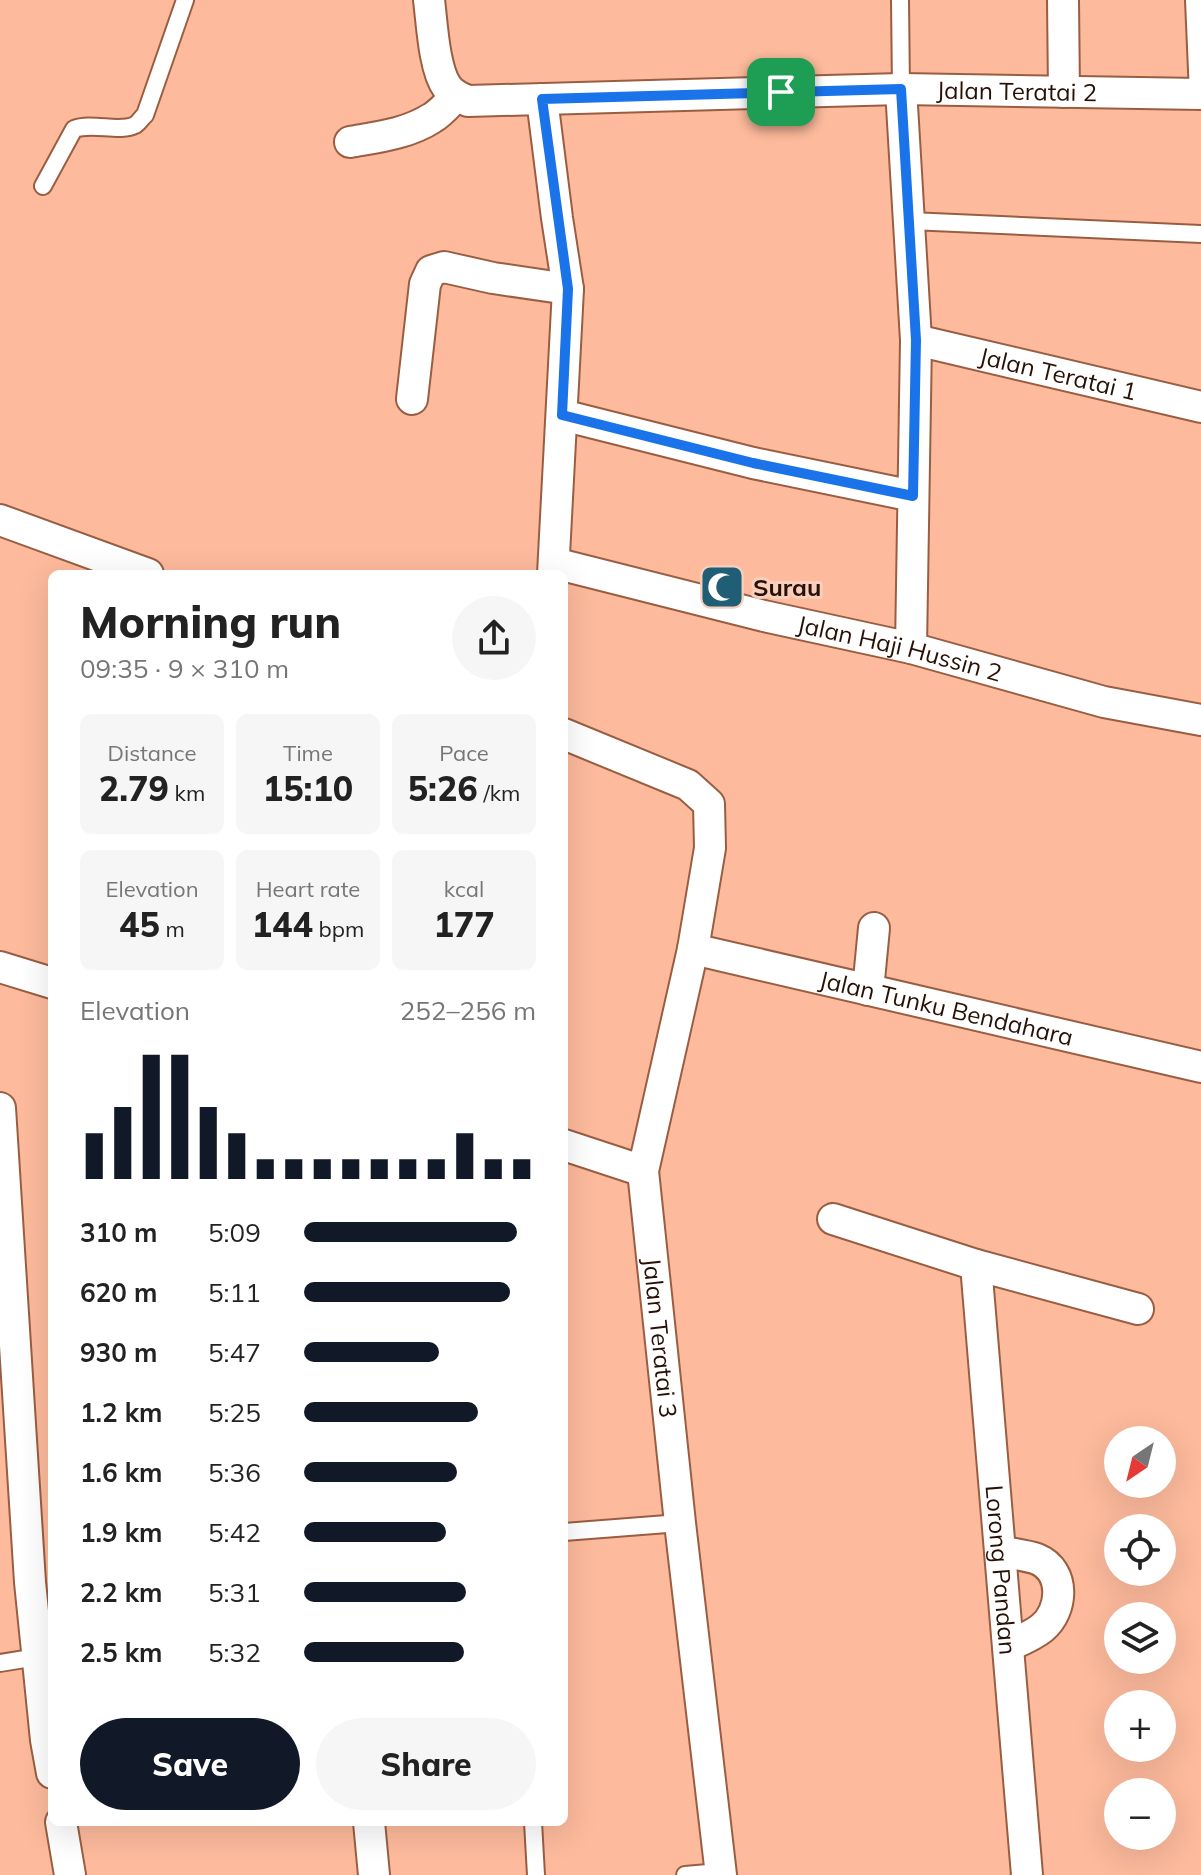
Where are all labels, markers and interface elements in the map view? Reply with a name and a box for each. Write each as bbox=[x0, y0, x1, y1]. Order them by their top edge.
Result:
pin bbox=[747, 58, 815, 126]
icon: arrive bbox=[759, 70, 803, 114]
street label: Jalan Teratai 2 bbox=[936, 75, 1097, 107]
street label: Jalan Teratai 1 bbox=[976, 340, 1140, 406]
mosque icon: Surau bbox=[698, 563, 746, 611]
place label: Surau bbox=[753, 572, 821, 602]
text: Morning run bbox=[80, 594, 341, 649]
button: share bbox=[452, 596, 536, 680]
street label: Jalan Haji Hussin 2 bbox=[795, 609, 1005, 688]
text: 09:35 · 9 × 310 m bbox=[80, 652, 289, 685]
text: Distance bbox=[108, 739, 196, 767]
text: Time bbox=[283, 739, 333, 767]
text: Pace bbox=[439, 739, 489, 767]
text: 2.79 bbox=[99, 767, 169, 810]
text: 15:10 bbox=[263, 767, 353, 810]
text: 5:26 bbox=[408, 767, 478, 810]
text: km bbox=[169, 779, 205, 807]
text: /km bbox=[478, 779, 520, 807]
text: Elevation bbox=[105, 875, 199, 903]
text: Heart rate bbox=[256, 875, 360, 903]
text: kcal bbox=[444, 875, 484, 903]
text: 45 bbox=[119, 903, 160, 946]
text: 144 bbox=[252, 903, 313, 946]
text: 177 bbox=[433, 903, 495, 946]
text: m bbox=[160, 915, 185, 943]
text: bpm bbox=[313, 915, 364, 943]
street label: Jalan Tunku Bendahara bbox=[816, 964, 1076, 1052]
text: Elevation bbox=[80, 994, 190, 1027]
text: 252–256 m bbox=[400, 994, 536, 1027]
text: 310 m bbox=[80, 1216, 157, 1249]
text: 5:09 bbox=[208, 1216, 261, 1249]
street label: Jalan Teratai 3 bbox=[637, 1256, 684, 1419]
text: 620 m bbox=[80, 1276, 157, 1309]
text: 5:11 bbox=[208, 1276, 261, 1309]
text: 930 m bbox=[80, 1336, 157, 1369]
text: 5:47 bbox=[208, 1336, 261, 1369]
text: 1.2 km bbox=[80, 1396, 163, 1429]
text: 5:25 bbox=[208, 1396, 261, 1429]
north arrow bbox=[1104, 1426, 1176, 1498]
map controls bbox=[1104, 1426, 1176, 1850]
text: 1.6 km bbox=[80, 1456, 163, 1489]
text: 5:36 bbox=[208, 1456, 261, 1489]
street label: Lorong Pandan bbox=[979, 1484, 1024, 1656]
button: locate bbox=[1104, 1514, 1176, 1586]
text: 1.9 km bbox=[80, 1516, 163, 1549]
text: 5:42 bbox=[208, 1516, 261, 1549]
text: 2.2 km bbox=[80, 1576, 163, 1609]
text: 5:31 bbox=[208, 1576, 261, 1609]
button: layers bbox=[1104, 1602, 1176, 1674]
text: 2.5 km bbox=[80, 1636, 163, 1669]
text: 5:32 bbox=[208, 1636, 261, 1669]
button: + bbox=[1104, 1690, 1176, 1762]
button: Save bbox=[80, 1718, 300, 1810]
button: Share bbox=[316, 1718, 536, 1810]
button: − bbox=[1104, 1778, 1176, 1850]

